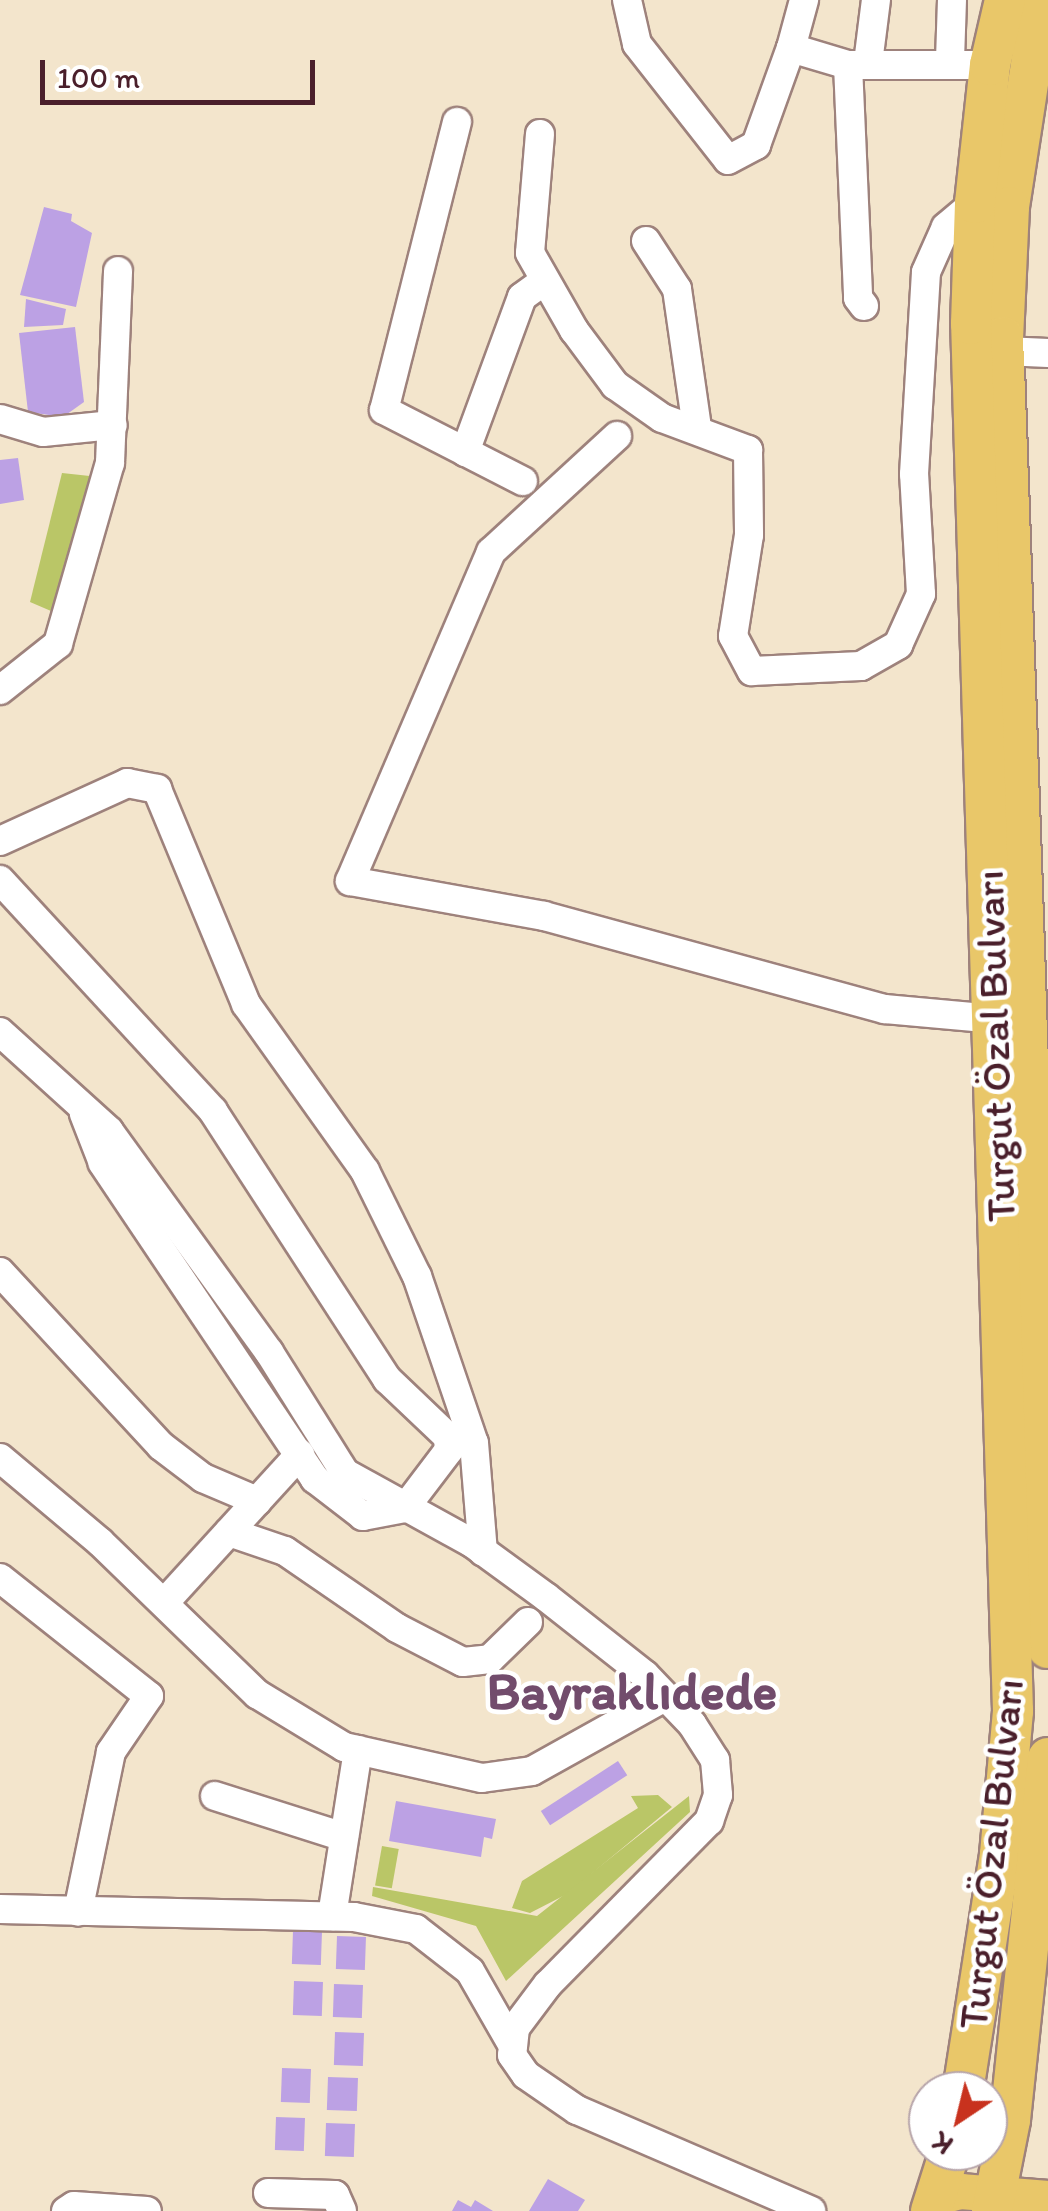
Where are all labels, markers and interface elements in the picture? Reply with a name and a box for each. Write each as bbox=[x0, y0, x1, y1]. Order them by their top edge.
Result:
scale bar bbox=[45, 40, 320, 102]
text: 100 m bbox=[57, 59, 140, 96]
street label: Turgut Özal Bulvarı bbox=[964, 869, 1026, 1223]
district label: Bayraklıdede bbox=[487, 1661, 777, 1723]
street label: Turgut Özal Bulvarı bbox=[947, 1676, 1035, 2032]
north arrow bbox=[908, 2071, 1008, 2171]
text: K bbox=[925, 2125, 959, 2163]

